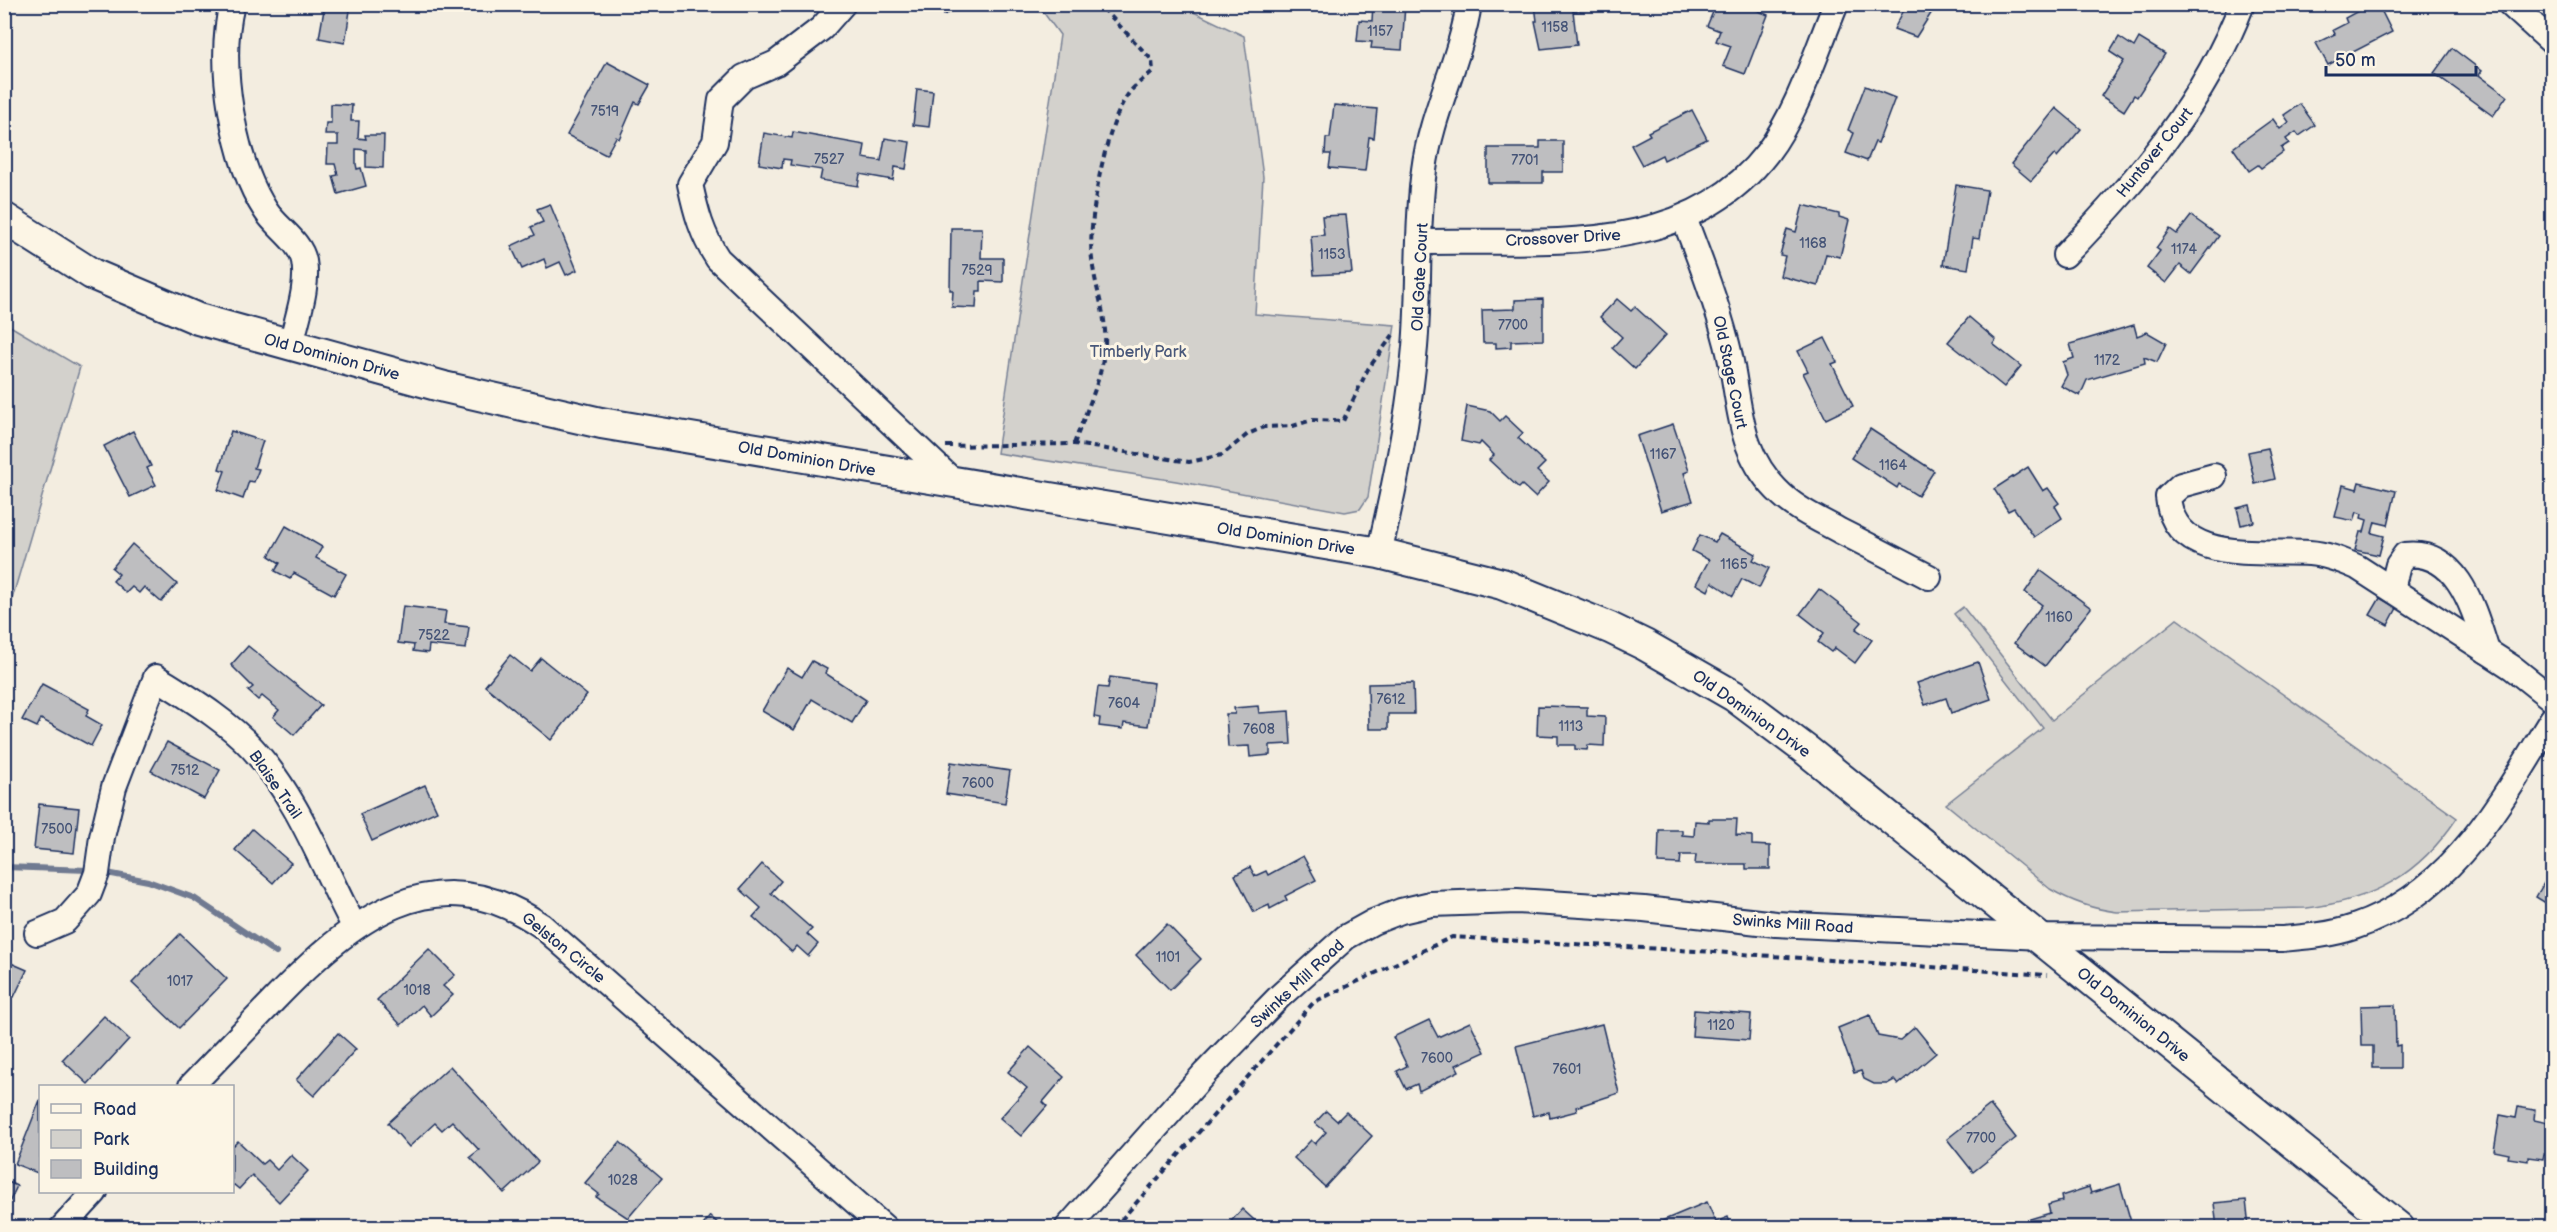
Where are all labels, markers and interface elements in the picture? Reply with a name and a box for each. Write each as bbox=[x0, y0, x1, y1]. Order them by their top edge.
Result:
house number: 1158 bbox=[1541, 19, 1569, 36]
house number: 1157 bbox=[1367, 23, 1393, 40]
scale bar bbox=[2326, 39, 2476, 77]
text: 50 m bbox=[2335, 50, 2376, 71]
house number: 7519 bbox=[591, 103, 619, 120]
street label: Huntover Court bbox=[2113, 104, 2197, 202]
house number: 7527 bbox=[814, 151, 844, 168]
house number: 7701 bbox=[1511, 152, 1539, 169]
street label: Old Gate Court bbox=[1408, 222, 1433, 332]
street label: Crossover Drive bbox=[1505, 226, 1622, 251]
house number: 1168 bbox=[1799, 235, 1827, 252]
house number: 1174 bbox=[2171, 241, 2198, 258]
house number: 1153 bbox=[1318, 246, 1346, 263]
house number: 7529 bbox=[961, 262, 993, 279]
street label: Old Stage Court bbox=[1708, 314, 1751, 431]
house number: 7700 bbox=[1498, 317, 1528, 334]
street label: Old Dominion Drive bbox=[262, 330, 402, 385]
park label: Timberly Park bbox=[1090, 343, 1186, 362]
house number: 1172 bbox=[2094, 352, 2121, 369]
street label: Old Dominion Drive bbox=[736, 438, 878, 481]
house number: 1167 bbox=[1650, 446, 1676, 463]
house number: 1164 bbox=[1879, 457, 1907, 474]
street label: Old Dominion Drive bbox=[1215, 519, 1357, 560]
house number: 1165 bbox=[1720, 556, 1748, 573]
house number: 1160 bbox=[2045, 609, 2073, 626]
house number: 7522 bbox=[418, 627, 450, 644]
street label: Old Dominion Drive bbox=[1689, 666, 1814, 762]
house number: 7612 bbox=[1376, 691, 1406, 708]
house number: 7604 bbox=[1108, 695, 1141, 712]
house number: 1113 bbox=[1559, 718, 1583, 735]
house number: 7608 bbox=[1243, 721, 1275, 738]
street label: Blaise Trail bbox=[244, 747, 305, 823]
house number: 7512 bbox=[171, 762, 200, 779]
house number: 7600 bbox=[962, 775, 994, 792]
house number: 7500 bbox=[41, 821, 73, 838]
street label: Gelston Circle bbox=[517, 909, 609, 988]
street label: Swinks Mill Road bbox=[1732, 911, 1854, 938]
street label: Swinks Mill Road bbox=[1247, 936, 1349, 1032]
house number: 1101 bbox=[1156, 949, 1180, 966]
street label: Old Dominion Drive bbox=[2073, 964, 2194, 1067]
house number: 1017 bbox=[167, 973, 193, 990]
house number: 1018 bbox=[403, 982, 431, 999]
house number: 1120 bbox=[1707, 1017, 1735, 1034]
house number: 7600 bbox=[1421, 1050, 1453, 1067]
house number: 7601 bbox=[1552, 1061, 1582, 1078]
legend bbox=[39, 1085, 234, 1193]
text: Road bbox=[93, 1099, 137, 1120]
text: Park bbox=[93, 1129, 129, 1150]
house number: 7700 bbox=[1966, 1130, 1996, 1147]
text: Building bbox=[93, 1159, 159, 1180]
house number: 1028 bbox=[608, 1172, 638, 1189]

